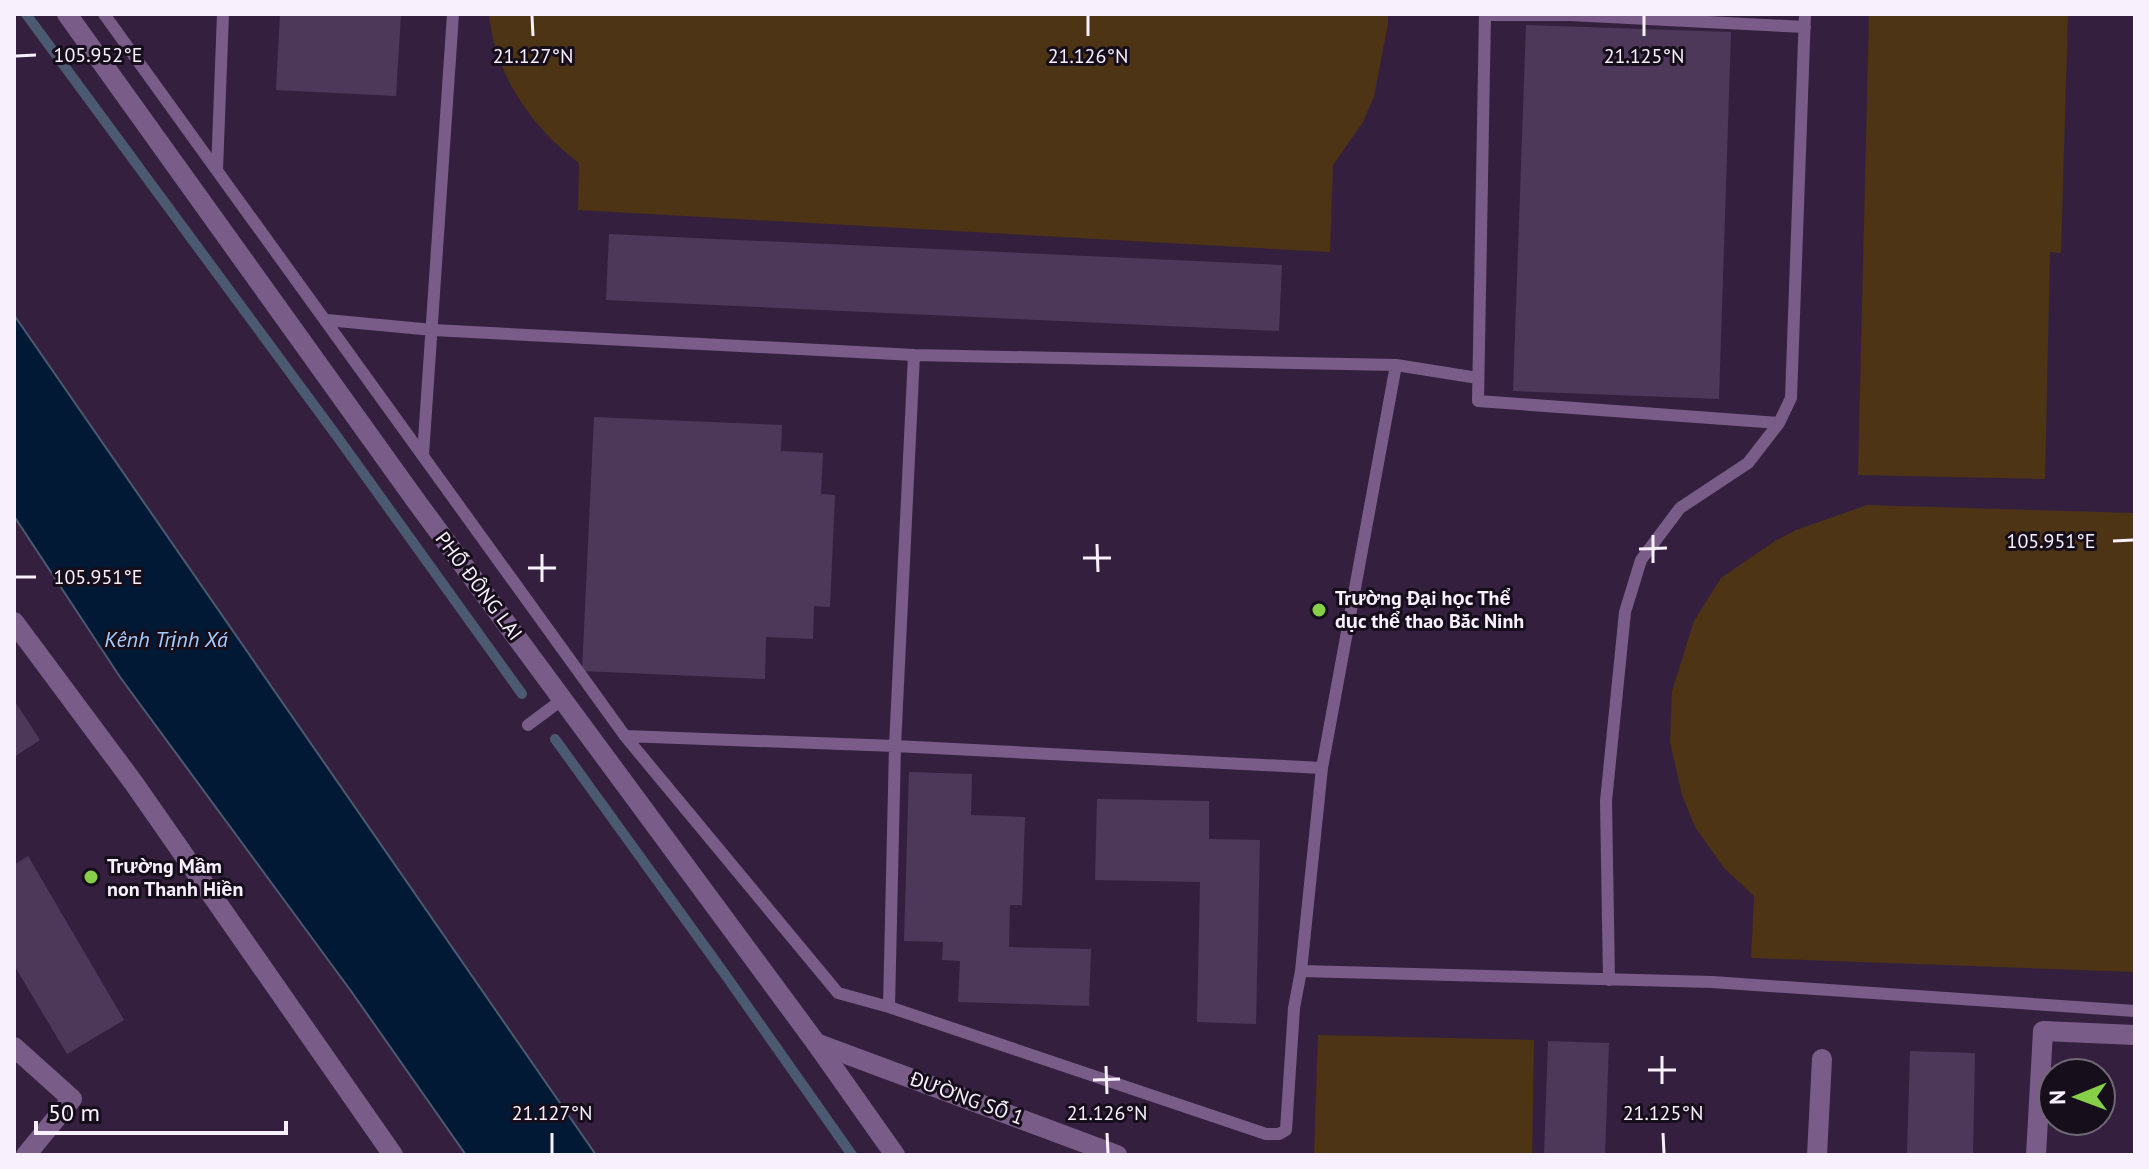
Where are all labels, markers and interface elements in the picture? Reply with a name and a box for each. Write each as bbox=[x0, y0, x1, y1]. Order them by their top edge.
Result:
text: 105.952°E bbox=[54, 42, 142, 68]
text: 21.127°N bbox=[493, 43, 573, 69]
text: 21.126°N bbox=[1048, 43, 1128, 69]
text: 21.125°N bbox=[1604, 43, 1684, 69]
street label: PHỐ ĐÔNG LAI bbox=[430, 526, 528, 646]
text: 105.951°E bbox=[2007, 528, 2095, 554]
text: 105.951°E bbox=[54, 564, 142, 590]
place label: Trường Đại học Thể dục thể thao Bắc Ninh bbox=[1335, 585, 1524, 634]
marker: Trường Đại học Thể dục thể thao Bắc Ninh bbox=[1310, 601, 1328, 619]
water label: Kênh Trịnh Xá bbox=[104, 625, 228, 653]
place label: Trường Mầm non Thanh Hiền bbox=[107, 853, 243, 902]
marker: Trường Mầm non Thanh Hiền bbox=[82, 868, 100, 886]
north arrow bbox=[2037, 1057, 2117, 1137]
street label: ĐƯỜNG SỐ 1 bbox=[906, 1065, 1027, 1131]
scale bar bbox=[36, 1085, 286, 1135]
text: N bbox=[2043, 1090, 2071, 1105]
text: 50 m bbox=[48, 1097, 100, 1128]
text: 21.127°N bbox=[512, 1100, 592, 1126]
text: 21.126°N bbox=[1067, 1100, 1147, 1126]
text: 21.125°N bbox=[1623, 1100, 1703, 1126]

